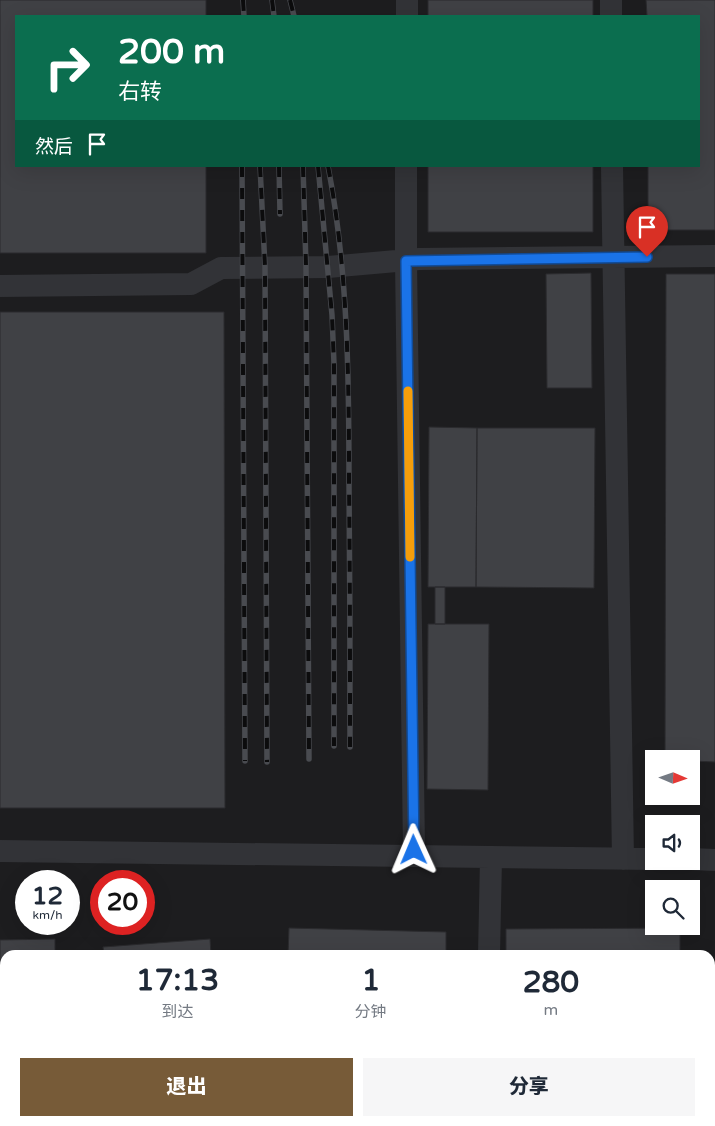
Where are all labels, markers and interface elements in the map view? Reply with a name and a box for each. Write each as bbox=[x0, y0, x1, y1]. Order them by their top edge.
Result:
text: 200 m bbox=[118, 31, 225, 73]
icon: right bbox=[35, 35, 100, 100]
text: 右转 bbox=[118, 79, 162, 105]
icon: arrive bbox=[83, 130, 111, 158]
text: 然后 bbox=[35, 136, 73, 158]
pin bbox=[626, 206, 668, 257]
icon: arrive bbox=[633, 213, 661, 241]
north arrow bbox=[645, 750, 700, 805]
map controls bbox=[645, 750, 700, 935]
button: sound bbox=[645, 815, 700, 870]
position arrow bbox=[387, 823, 439, 875]
speed limit sign: 20 bbox=[90, 870, 155, 935]
button: search bbox=[645, 880, 700, 935]
text: 12 bbox=[32, 881, 63, 911]
text: km/h bbox=[32, 908, 63, 922]
text: 17:13 bbox=[136, 962, 219, 999]
text: 1 bbox=[361, 962, 380, 999]
text: 280 bbox=[523, 964, 579, 1001]
text: m bbox=[544, 1000, 558, 1020]
text: 到达 bbox=[161, 1002, 193, 1022]
text: 分钟 bbox=[355, 1002, 387, 1022]
button: 退出 bbox=[20, 1058, 353, 1116]
button: 分享 bbox=[363, 1058, 695, 1116]

